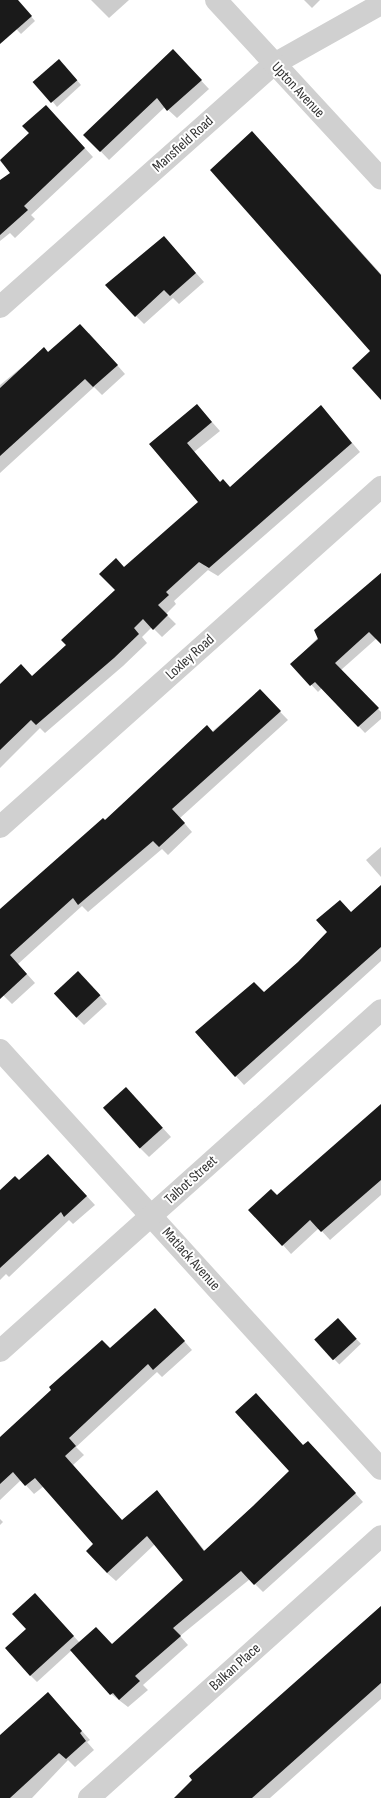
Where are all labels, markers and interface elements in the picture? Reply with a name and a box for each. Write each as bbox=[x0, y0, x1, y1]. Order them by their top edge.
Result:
street label: Upton Avenue bbox=[268, 58, 328, 122]
street label: Mansfield Road bbox=[149, 112, 217, 176]
street label: Loxley Road bbox=[162, 631, 218, 683]
street label: Talbot Street bbox=[161, 1152, 221, 1208]
street label: Matlack Avenue bbox=[158, 1224, 224, 1294]
street label: Balkan Place bbox=[206, 1639, 264, 1695]

